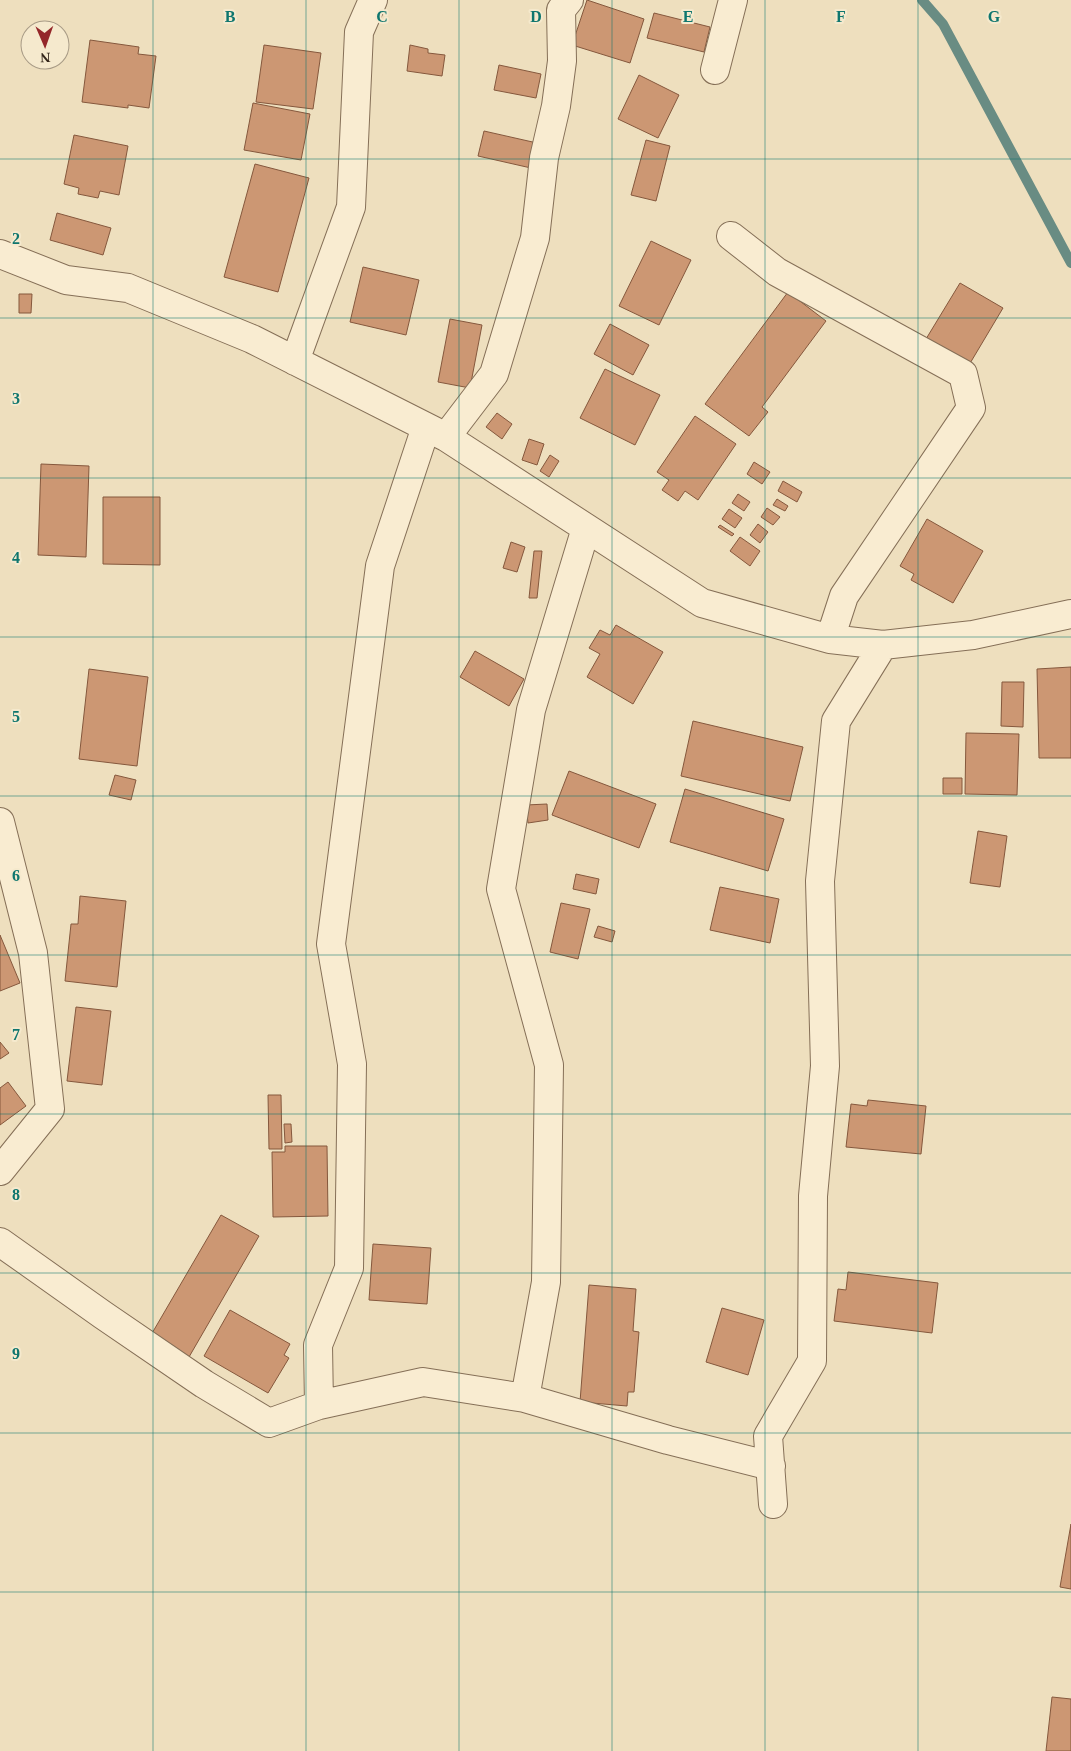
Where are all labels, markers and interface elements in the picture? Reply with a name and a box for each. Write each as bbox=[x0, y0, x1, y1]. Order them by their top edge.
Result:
text: B bbox=[225, 8, 236, 25]
text: C bbox=[376, 8, 388, 25]
text: D bbox=[530, 8, 542, 25]
text: E bbox=[683, 8, 693, 25]
text: F bbox=[836, 8, 846, 25]
text: G bbox=[988, 8, 1001, 25]
north arrow bbox=[20, 20, 70, 70]
text: N bbox=[40, 50, 51, 65]
text: 2 bbox=[12, 230, 20, 247]
text: 3 bbox=[12, 390, 20, 407]
text: 4 bbox=[12, 549, 20, 566]
text: 5 bbox=[12, 708, 20, 725]
text: 6 bbox=[12, 867, 20, 884]
text: 7 bbox=[12, 1026, 20, 1043]
text: 8 bbox=[12, 1186, 20, 1203]
text: 9 bbox=[12, 1345, 20, 1362]

